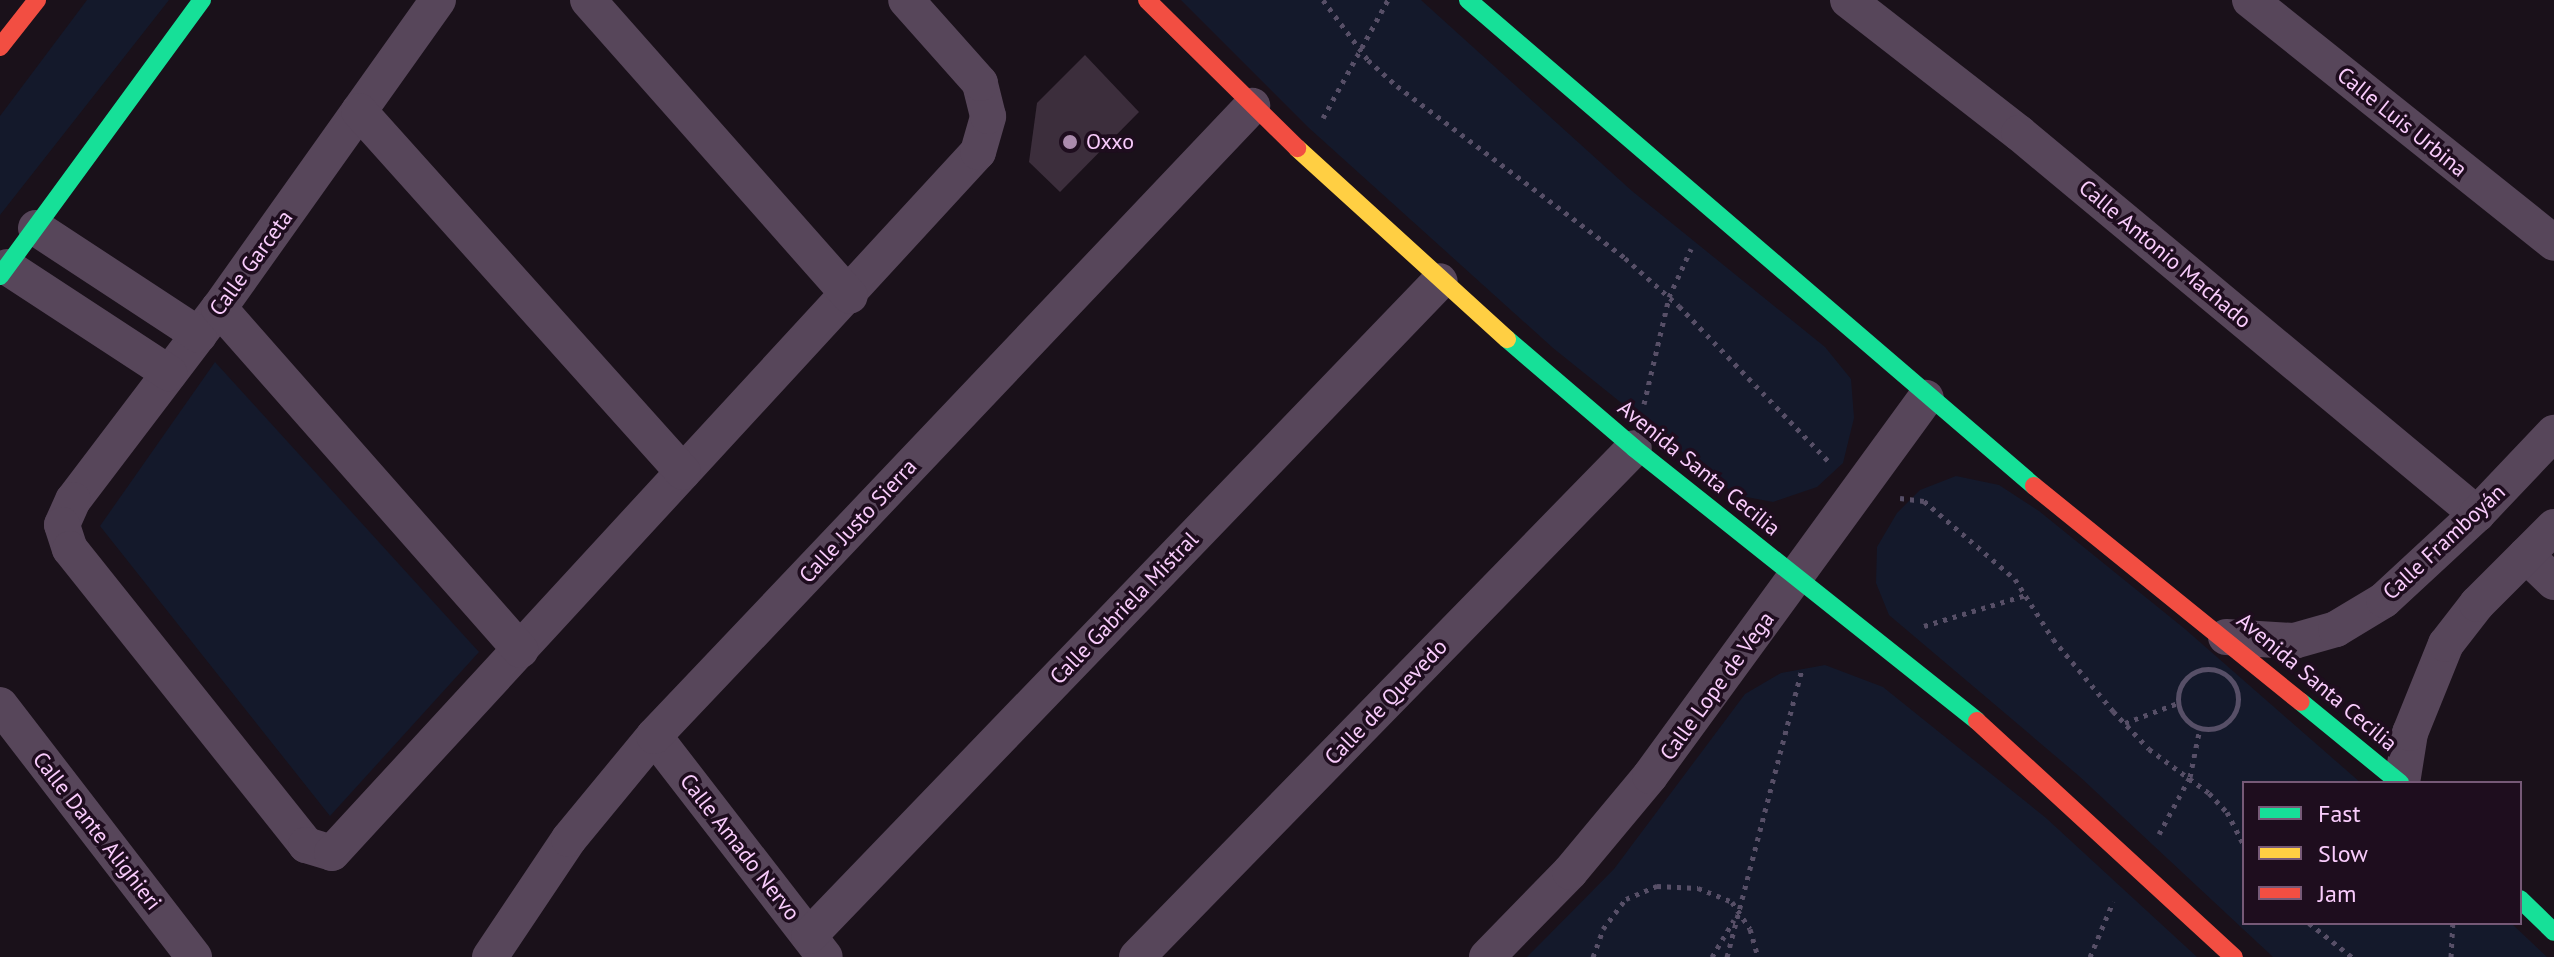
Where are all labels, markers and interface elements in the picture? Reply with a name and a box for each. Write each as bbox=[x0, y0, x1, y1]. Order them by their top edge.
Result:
street label: Calle Luis Urbina bbox=[2332, 62, 2472, 182]
place label: Oxxo bbox=[1086, 129, 1134, 155]
marker: Oxxo bbox=[1061, 133, 1079, 151]
street label: Calle Antonio Machado bbox=[2073, 174, 2257, 334]
street label: Calle Garceta bbox=[204, 205, 298, 321]
street label: Avenida Santa Cecilia bbox=[1613, 395, 1785, 541]
street label: Calle Justo Sierra bbox=[794, 453, 922, 589]
street label: Calle Framboyán bbox=[2378, 479, 2510, 605]
street label: Calle Gabriela Mistral bbox=[1044, 526, 1204, 690]
street label: Calle Lope de Vega bbox=[1654, 606, 1780, 766]
street label: Avenida Santa Cecilia bbox=[2232, 607, 2402, 757]
street label: Calle de Quevedo bbox=[1319, 634, 1453, 770]
street label: Calle Dante Alighieri bbox=[27, 746, 167, 916]
street label: Calle Amado Nervo bbox=[674, 768, 806, 926]
legend bbox=[2242, 781, 2522, 925]
text: Fast bbox=[2318, 798, 2361, 829]
text: Slow bbox=[2318, 838, 2368, 869]
text: Jam bbox=[2318, 878, 2356, 909]

